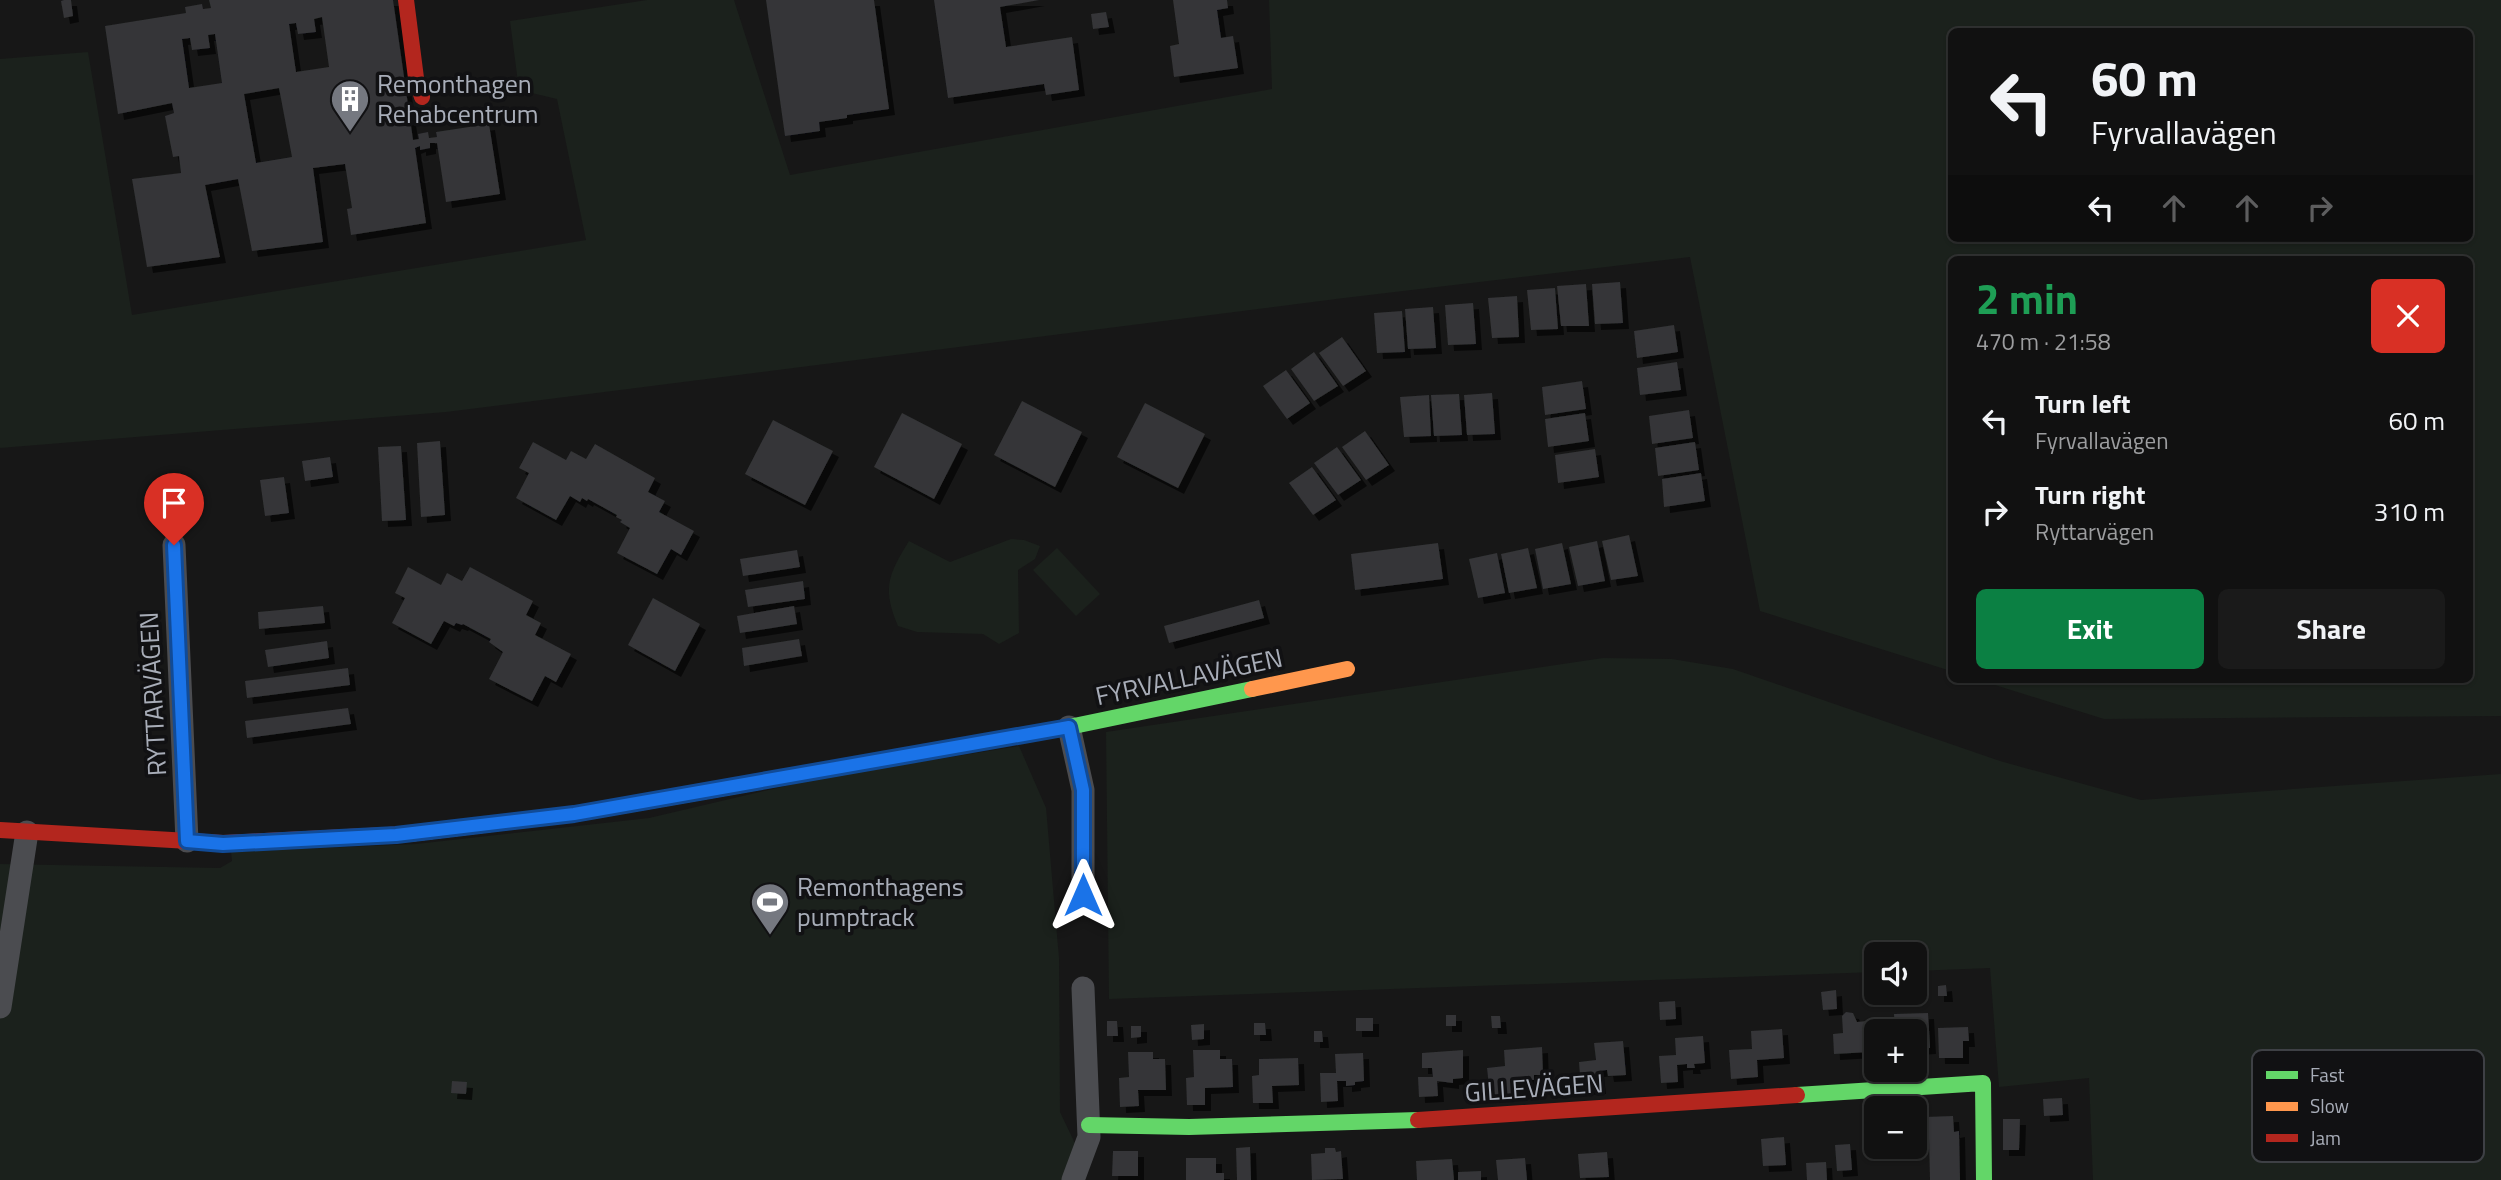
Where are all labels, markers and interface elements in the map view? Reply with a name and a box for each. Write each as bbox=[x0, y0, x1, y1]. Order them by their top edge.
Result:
text: 60 m bbox=[2091, 40, 2198, 115]
icon: left bbox=[1976, 56, 2067, 147]
place label: Remonthagen Rehabcentrum bbox=[377, 64, 538, 133]
building icon: Remonthagen Rehabcentrum bbox=[329, 78, 371, 133]
text: Fyrvallavägen bbox=[2091, 108, 2277, 156]
icon: left bbox=[2082, 189, 2120, 227]
icon: ahead bbox=[2155, 189, 2193, 227]
icon: ahead bbox=[2228, 189, 2266, 227]
icon: right bbox=[2301, 189, 2339, 227]
text: 2 min bbox=[1976, 266, 2078, 330]
button: close bbox=[2371, 279, 2445, 353]
text: 470 m · 21:58 bbox=[1976, 324, 2111, 359]
text: Turn left bbox=[2035, 384, 2130, 423]
text: 60 m bbox=[2388, 401, 2445, 440]
icon: left bbox=[1976, 402, 2014, 440]
text: Fyrvallavägen bbox=[2035, 423, 2169, 458]
pin bbox=[144, 473, 204, 545]
text: Turn right bbox=[2035, 475, 2146, 514]
icon: arrive bbox=[155, 484, 193, 522]
text: 310 m bbox=[2374, 492, 2445, 531]
icon: right bbox=[1976, 493, 2014, 531]
text: Ryttarvägen bbox=[2035, 514, 2154, 549]
button: Exit bbox=[1976, 589, 2204, 669]
button: Share bbox=[2218, 589, 2445, 669]
street label: RYTTARVÄGEN bbox=[129, 611, 176, 777]
street label: FYRVALLAVÄGEN bbox=[1092, 638, 1286, 715]
position arrow bbox=[1046, 858, 1120, 932]
place label: Remonthagens pumptrack bbox=[797, 867, 964, 936]
sports icon: Remonthagens pumptrack bbox=[749, 881, 791, 936]
map controls bbox=[1864, 942, 1927, 1159]
button: sound bbox=[1864, 942, 1927, 1005]
button: + bbox=[1864, 1019, 1927, 1082]
legend bbox=[2252, 1050, 2484, 1162]
text: Fast bbox=[2310, 1060, 2345, 1089]
street label: GILLEVÄGEN bbox=[1463, 1063, 1605, 1112]
text: Slow bbox=[2310, 1091, 2349, 1120]
button: − bbox=[1864, 1096, 1927, 1159]
text: Jam bbox=[2310, 1123, 2341, 1152]

